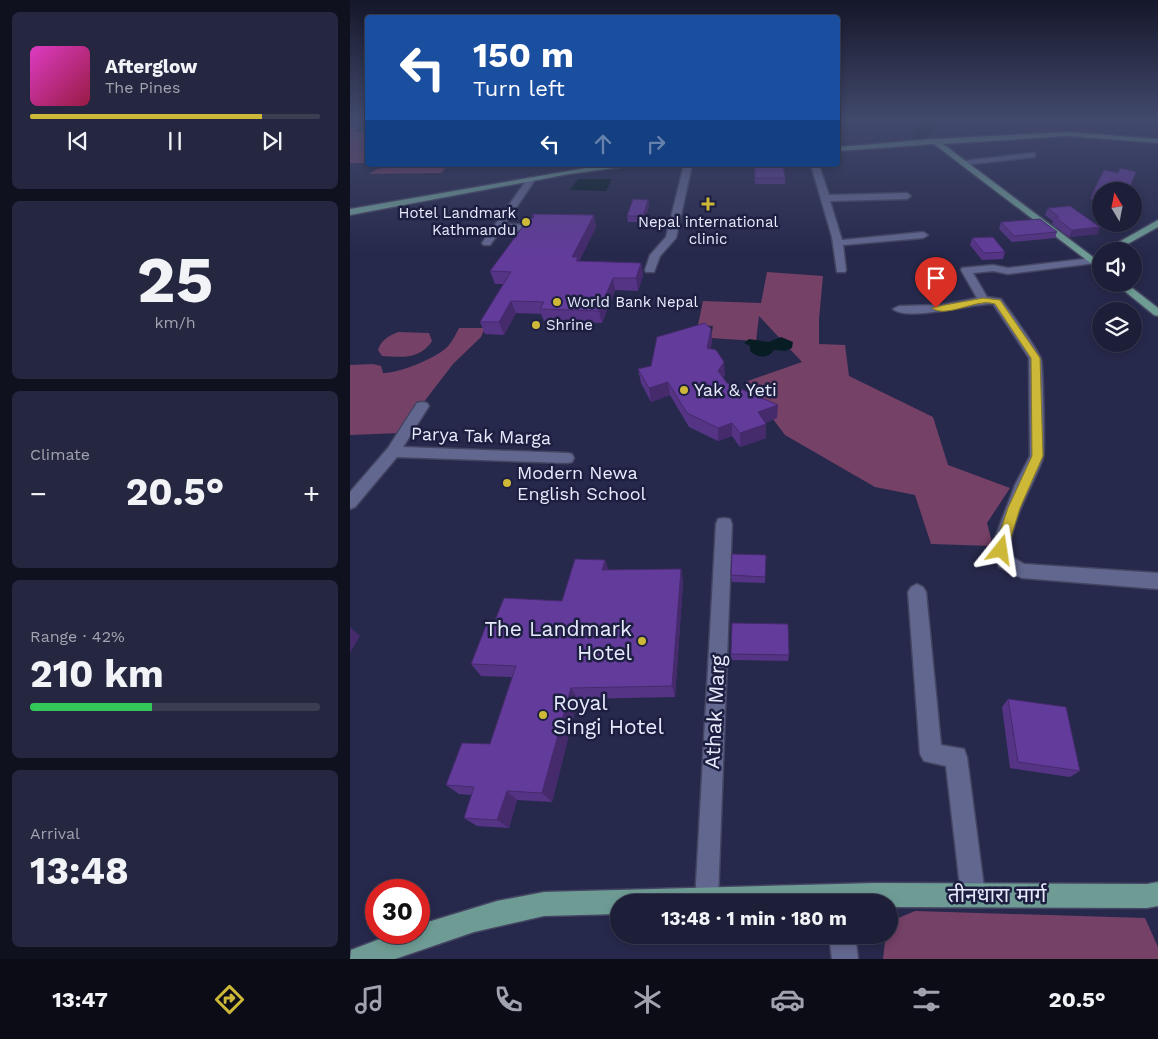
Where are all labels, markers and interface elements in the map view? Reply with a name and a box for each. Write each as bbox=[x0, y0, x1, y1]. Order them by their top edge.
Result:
text: 150 m bbox=[473, 34, 574, 76]
icon: left bbox=[390, 35, 455, 100]
text: Afterglow bbox=[105, 55, 197, 78]
text: Turn left bbox=[473, 76, 565, 101]
text: The Pines bbox=[105, 78, 181, 97]
icon: previous bbox=[64, 127, 92, 155]
icon: pause bbox=[161, 127, 189, 155]
icon: next bbox=[258, 127, 286, 155]
icon: left bbox=[536, 130, 564, 158]
icon: ahead bbox=[589, 130, 617, 158]
icon: right bbox=[642, 130, 670, 158]
north arrow bbox=[1092, 182, 1142, 232]
map controls bbox=[1092, 182, 1142, 352]
marker: Nepal international clinic bbox=[701, 197, 715, 211]
place label: Hotel Landmark Kathmandu bbox=[399, 204, 516, 239]
place label: Nepal international clinic bbox=[638, 213, 778, 248]
marker: Hotel Landmark Kathmandu bbox=[520, 216, 532, 228]
text: 25 bbox=[137, 242, 213, 318]
button: sound bbox=[1092, 242, 1142, 292]
pin bbox=[915, 257, 957, 308]
icon: arrive bbox=[922, 264, 950, 292]
place label: World Bank Nepal bbox=[567, 293, 698, 311]
marker: World Bank Nepal bbox=[551, 296, 563, 308]
button: layers bbox=[1092, 302, 1142, 352]
text: km/h bbox=[154, 313, 196, 332]
place label: Shrine bbox=[546, 316, 593, 334]
marker: Shrine bbox=[530, 319, 542, 331]
place label: Yak & Yeti bbox=[694, 379, 777, 400]
marker: Yak & Yeti bbox=[678, 384, 690, 396]
street label: Parya Tak Marga bbox=[411, 423, 551, 448]
text: Climate bbox=[30, 445, 90, 464]
place label: Modern Newa English School bbox=[517, 462, 647, 504]
text: 20.5° bbox=[126, 470, 224, 514]
text: − bbox=[30, 477, 47, 510]
text: + bbox=[303, 477, 320, 510]
marker: Modern Newa English School bbox=[501, 477, 513, 489]
position arrow bbox=[974, 523, 1026, 575]
place label: The Landmark Hotel bbox=[484, 616, 633, 665]
text: Range · 42% bbox=[30, 627, 125, 646]
marker: The Landmark Hotel bbox=[636, 635, 648, 647]
text: 210 km bbox=[30, 652, 164, 696]
street label: Athak Marg bbox=[699, 653, 730, 770]
place label: Royal Singi Hotel bbox=[553, 690, 664, 739]
marker: Royal Singi Hotel bbox=[537, 709, 549, 721]
text: Arrival bbox=[30, 824, 80, 843]
text: 13:48 bbox=[30, 849, 129, 893]
speed limit sign: 30 bbox=[365, 879, 430, 944]
street label: तीनधारा मार्ग bbox=[948, 882, 1047, 907]
text: 13:48 · 1 min · 180 m bbox=[661, 907, 847, 930]
icon: directions bbox=[212, 982, 247, 1017]
icon: music bbox=[352, 982, 387, 1017]
icon: phone bbox=[491, 982, 526, 1017]
icon: climate bbox=[630, 982, 665, 1017]
icon: car bbox=[770, 982, 805, 1017]
icon: filters bbox=[909, 982, 944, 1017]
text: 13:47 bbox=[52, 987, 108, 1012]
text: 20.5° bbox=[1049, 987, 1106, 1012]

